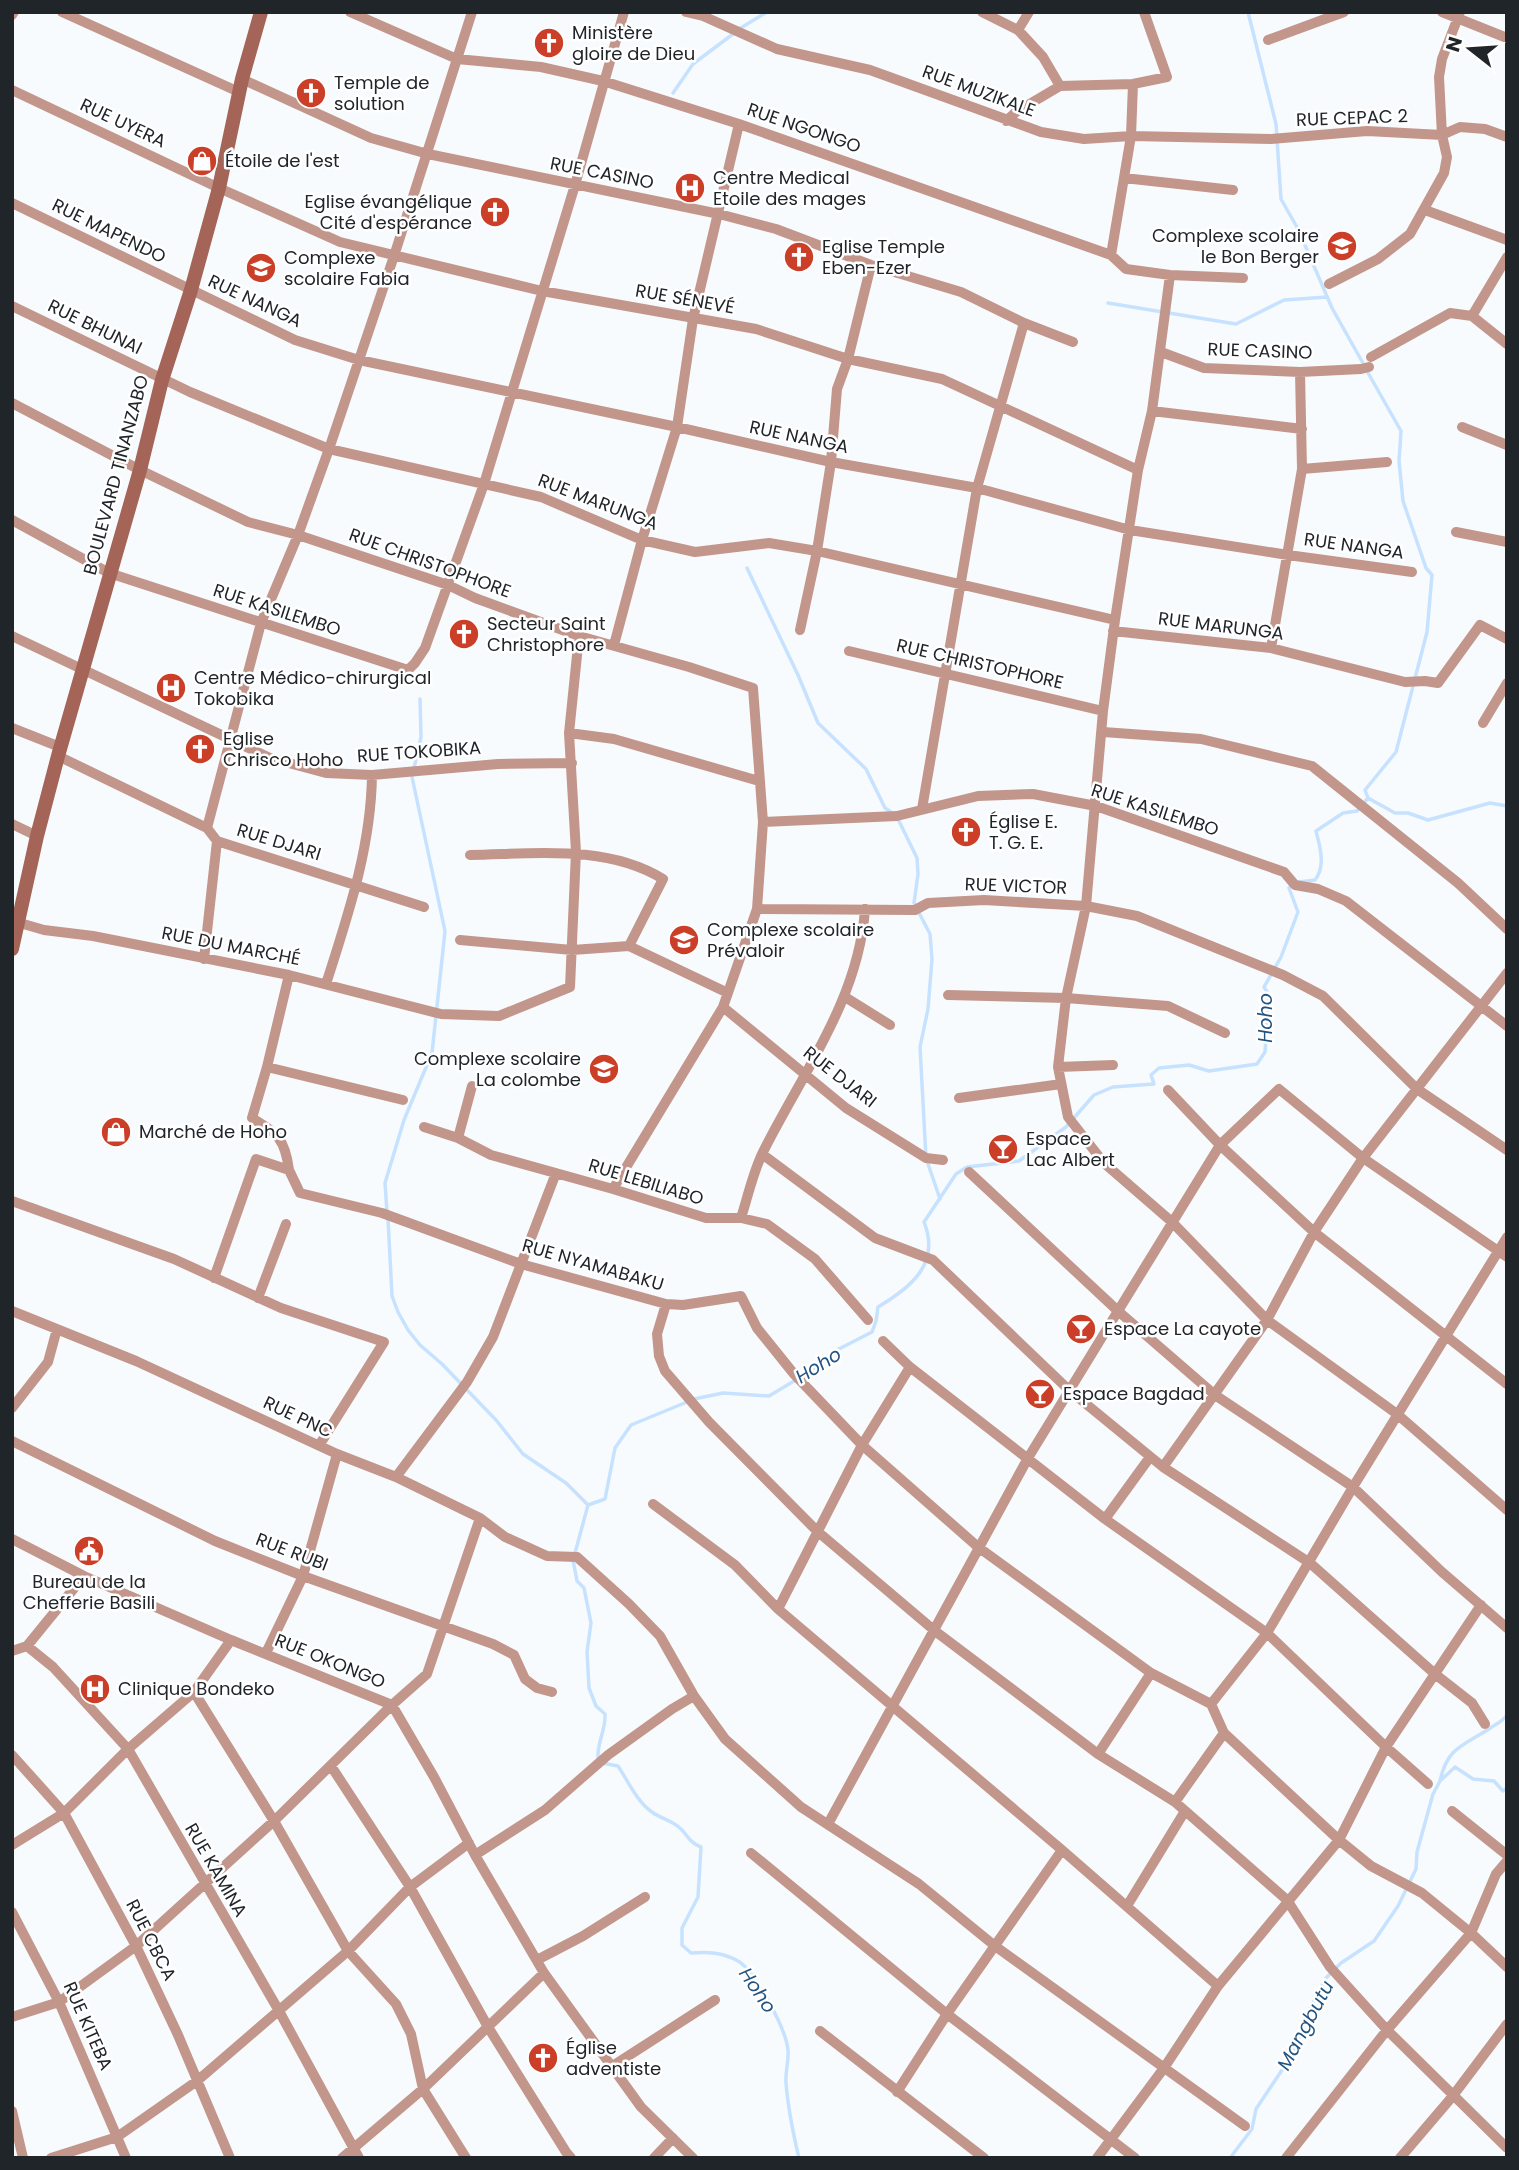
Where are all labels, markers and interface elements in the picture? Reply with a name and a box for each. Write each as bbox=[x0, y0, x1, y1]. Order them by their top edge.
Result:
north arrow bbox=[1435, 14, 1505, 84]
place label: Ministère gloire de Dieu bbox=[572, 20, 695, 66]
church icon: Ministère gloire de Dieu bbox=[532, 26, 566, 60]
text: N bbox=[1439, 33, 1469, 55]
street label: RUE MUZIKALE bbox=[919, 58, 1039, 123]
place label: Temple de solution bbox=[334, 70, 429, 116]
church icon: Temple de solution bbox=[294, 76, 328, 110]
street label: RUE UYERA bbox=[76, 92, 170, 153]
street label: RUE NGONGO bbox=[744, 96, 864, 159]
street label: RUE CEPAC 2 bbox=[1296, 103, 1408, 132]
shop icon: Étoile de l'est bbox=[185, 144, 219, 178]
place label: Étoile de l'est bbox=[225, 148, 340, 173]
street label: RUE CASINO bbox=[548, 150, 656, 195]
place label: Centre Medical Etoile des mages bbox=[713, 165, 866, 211]
hospital icon: Centre Medical Etoile des mages bbox=[673, 171, 707, 205]
place label: Eglise évangélique Cité d'espérance bbox=[304, 189, 472, 235]
street label: RUE MAPENDO bbox=[48, 192, 170, 269]
church icon: Eglise évangélique Cité d'espérance bbox=[478, 195, 512, 229]
place label: Complexe scolaire le Bon Berger bbox=[1152, 223, 1319, 269]
school or university icon: Complexe scolaire le Bon Berger bbox=[1325, 229, 1359, 263]
place label: Eglise Temple Eben-Ezer bbox=[822, 234, 945, 280]
church icon: Eglise Temple Eben-Ezer bbox=[782, 240, 816, 274]
place label: Complexe scolaire Fabia bbox=[284, 245, 410, 291]
school or university icon: Complexe scolaire Fabia bbox=[244, 251, 278, 285]
street label: RUE NANGA bbox=[204, 268, 306, 333]
street label: RUE SÉNEVÉ bbox=[634, 277, 737, 320]
street label: RUE BHUNAI bbox=[44, 293, 147, 360]
street label: RUE CASINO bbox=[1207, 336, 1313, 365]
street label: BOULEVARD TINANZABO bbox=[77, 372, 154, 577]
street label: RUE NANGA bbox=[747, 414, 851, 459]
street label: RUE MARUNGA bbox=[535, 467, 662, 536]
street label: RUE CHRISTOPHORE bbox=[346, 522, 515, 603]
street label: RUE NANGA bbox=[1302, 526, 1406, 565]
street label: RUE KASILEMBO bbox=[210, 577, 344, 642]
street label: RUE MARUNGA bbox=[1157, 605, 1285, 646]
place label: Secteur Saint Christophore bbox=[487, 611, 606, 657]
church icon: Secteur Saint Christophore bbox=[447, 617, 481, 651]
street label: RUE CHRISTOPHORE bbox=[894, 632, 1066, 695]
place label: Centre Médico-chirurgical Tokobika bbox=[194, 665, 431, 711]
hospital icon: Centre Médico-chirurgical Tokobika bbox=[154, 671, 188, 705]
place label: Eglise Chrisco Hoho bbox=[223, 726, 343, 772]
church icon: Eglise Chrisco Hoho bbox=[183, 732, 217, 766]
street label: RUE TOKOBIKA bbox=[356, 735, 482, 768]
street label: RUE KASILEMBO bbox=[1088, 777, 1222, 842]
place label: Église E. T. G. E. bbox=[989, 809, 1058, 855]
church icon: Église E. T. G. E. bbox=[949, 815, 983, 849]
street label: RUE DJARI bbox=[234, 817, 324, 866]
street label: RUE VICTOR bbox=[964, 871, 1068, 900]
place label: Complexe scolaire Prévaloir bbox=[707, 917, 874, 963]
street label: RUE DU MARCHÉ bbox=[160, 920, 303, 971]
school or university icon: Complexe scolaire Prévaloir bbox=[667, 923, 701, 957]
water label: Hoho bbox=[1252, 993, 1279, 1043]
street label: RUE DJARI bbox=[798, 1040, 882, 1113]
place label: Complexe scolaire La colombe bbox=[414, 1046, 581, 1092]
school or university icon: Complexe scolaire La colombe bbox=[587, 1052, 621, 1086]
shop icon: Marché de Hoho bbox=[99, 1115, 133, 1149]
place label: Marché de Hoho bbox=[139, 1119, 287, 1144]
place label: Espace Lac Albert bbox=[1026, 1126, 1115, 1172]
bar icon: Espace Lac Albert bbox=[986, 1132, 1020, 1166]
street label: RUE LEBILIABO bbox=[586, 1152, 707, 1211]
street label: RUE NYAMABAKU bbox=[519, 1232, 667, 1297]
bar icon: Espace La cayote bbox=[1064, 1312, 1098, 1346]
place label: Espace La cayote bbox=[1104, 1316, 1261, 1341]
water label: Hoho bbox=[790, 1341, 846, 1390]
bar icon: Espace Bagdad bbox=[1023, 1377, 1057, 1411]
place label: Espace Bagdad bbox=[1063, 1381, 1205, 1406]
street label: RUE PNC bbox=[259, 1390, 337, 1444]
street label: RUE RUBI bbox=[252, 1526, 332, 1577]
public building icon: Bureau de la Chefferie Basili bbox=[72, 1534, 106, 1568]
place label: Bureau de la Chefferie Basili bbox=[23, 1569, 155, 1615]
street label: RUE OKONGO bbox=[271, 1627, 389, 1694]
hospital icon: Clinique Bondeko bbox=[78, 1672, 112, 1706]
place label: Clinique Bondeko bbox=[118, 1676, 275, 1701]
street label: RUE KAMINA bbox=[179, 1818, 253, 1921]
street label: RUE CBCA bbox=[120, 1895, 183, 1985]
water label: Hoho bbox=[733, 1962, 783, 2018]
water label: Mangbutu bbox=[1270, 1976, 1340, 2075]
street label: RUE KITEBA bbox=[58, 1978, 119, 2074]
place label: Église adventiste bbox=[566, 2035, 661, 2081]
church icon: Église adventiste bbox=[526, 2041, 560, 2075]

